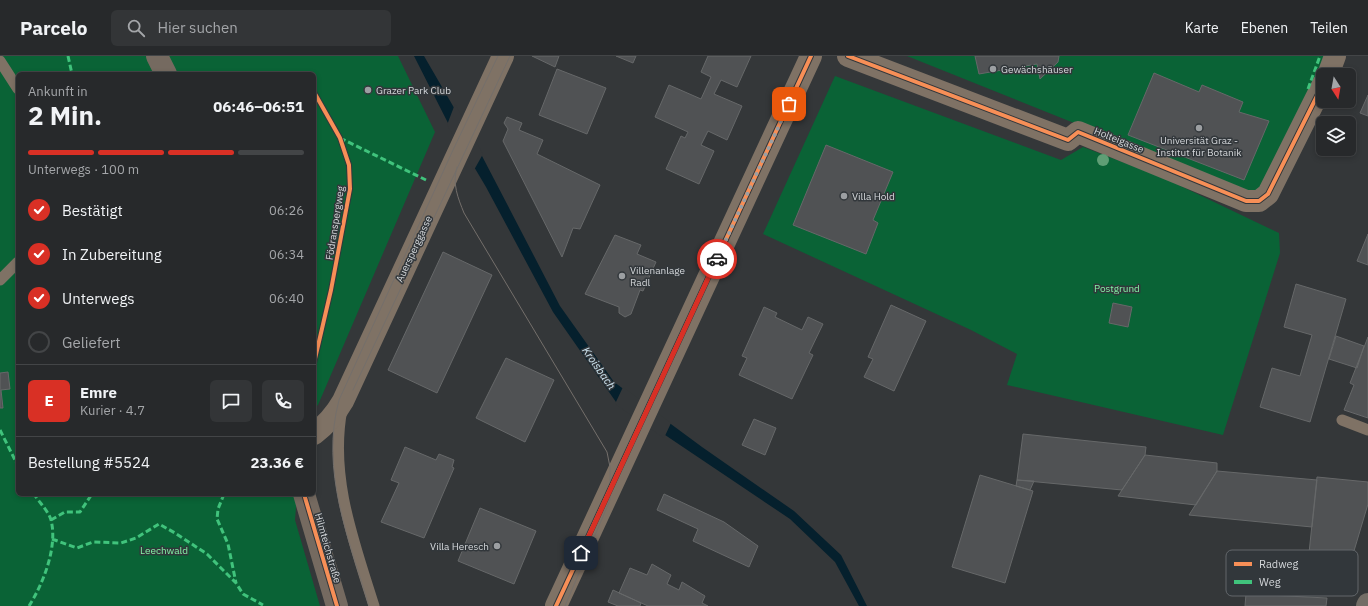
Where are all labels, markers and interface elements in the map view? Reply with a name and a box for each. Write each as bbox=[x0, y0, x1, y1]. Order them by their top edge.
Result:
search box bbox=[111, 10, 391, 46]
text: Parcelo bbox=[20, 16, 87, 40]
icon: search bbox=[125, 17, 147, 39]
text: Hier suchen bbox=[157, 18, 238, 37]
text: Karte bbox=[1185, 19, 1219, 37]
text: Ebenen bbox=[1241, 19, 1288, 37]
text: Teilen bbox=[1310, 19, 1348, 37]
place label: Gewächshäuser bbox=[1001, 63, 1073, 76]
marker: Gewächshäuser bbox=[988, 64, 998, 74]
north arrow bbox=[1316, 68, 1356, 108]
map controls bbox=[1316, 68, 1356, 156]
text: Ankunft in bbox=[28, 83, 88, 100]
place label: Grazer Park Club bbox=[376, 84, 451, 97]
marker: Grazer Park Club bbox=[363, 85, 373, 95]
pin bbox=[772, 87, 806, 121]
icon: bag bbox=[778, 93, 800, 115]
text: 06:46–06:51 bbox=[213, 97, 304, 116]
text: 2 Min. bbox=[28, 98, 102, 132]
button: layers bbox=[1316, 116, 1356, 156]
marker: Universität Graz - Institut für Botanik bbox=[1194, 123, 1204, 133]
street label: Holteigasse bbox=[1092, 124, 1146, 156]
place label: Universität Graz - Institut für Botanik bbox=[1157, 134, 1242, 159]
text: Unterwegs · 100 m bbox=[28, 161, 139, 178]
street label: Födranspergweg bbox=[323, 184, 347, 261]
place label: Villa Hold bbox=[852, 190, 895, 203]
marker: Villa Hold bbox=[839, 191, 849, 201]
icon: check bbox=[28, 199, 50, 221]
text: Bestätigt bbox=[62, 201, 123, 220]
text: 06:26 bbox=[269, 202, 304, 219]
street label: Auersperggasse bbox=[393, 213, 435, 284]
courier bbox=[697, 239, 737, 279]
icon: check bbox=[28, 243, 50, 265]
text: In Zubereitung bbox=[62, 245, 162, 264]
text: 06:34 bbox=[269, 246, 304, 263]
icon: car bbox=[706, 248, 728, 270]
place label: Villenanlage Radl bbox=[630, 264, 685, 289]
marker: Villenanlage Radl bbox=[617, 271, 627, 281]
park label: Postgrund bbox=[1094, 282, 1140, 295]
icon: check bbox=[28, 287, 50, 309]
text: Unterwegs bbox=[62, 289, 135, 308]
text: 06:40 bbox=[269, 290, 304, 307]
text: Geliefert bbox=[62, 333, 121, 352]
water label: Kroisbach bbox=[579, 344, 619, 392]
button: chat bbox=[210, 380, 252, 422]
button: phone bbox=[262, 380, 304, 422]
text: Emre bbox=[80, 383, 117, 402]
text: E bbox=[44, 391, 54, 410]
text: Kurier · 4.7 bbox=[80, 402, 145, 419]
text: Bestellung #5524 bbox=[28, 453, 150, 472]
text: 23.36 € bbox=[250, 453, 304, 472]
street label: Hilmteichstraße bbox=[312, 511, 344, 585]
pin bbox=[564, 536, 598, 570]
place label: Villa Heresch bbox=[430, 540, 489, 553]
marker: Villa Heresch bbox=[492, 541, 502, 551]
icon: home bbox=[570, 542, 592, 564]
park label: Leechwald bbox=[140, 544, 188, 557]
legend bbox=[1226, 550, 1358, 596]
text: Radweg bbox=[1259, 557, 1299, 571]
text: Weg bbox=[1259, 575, 1281, 589]

